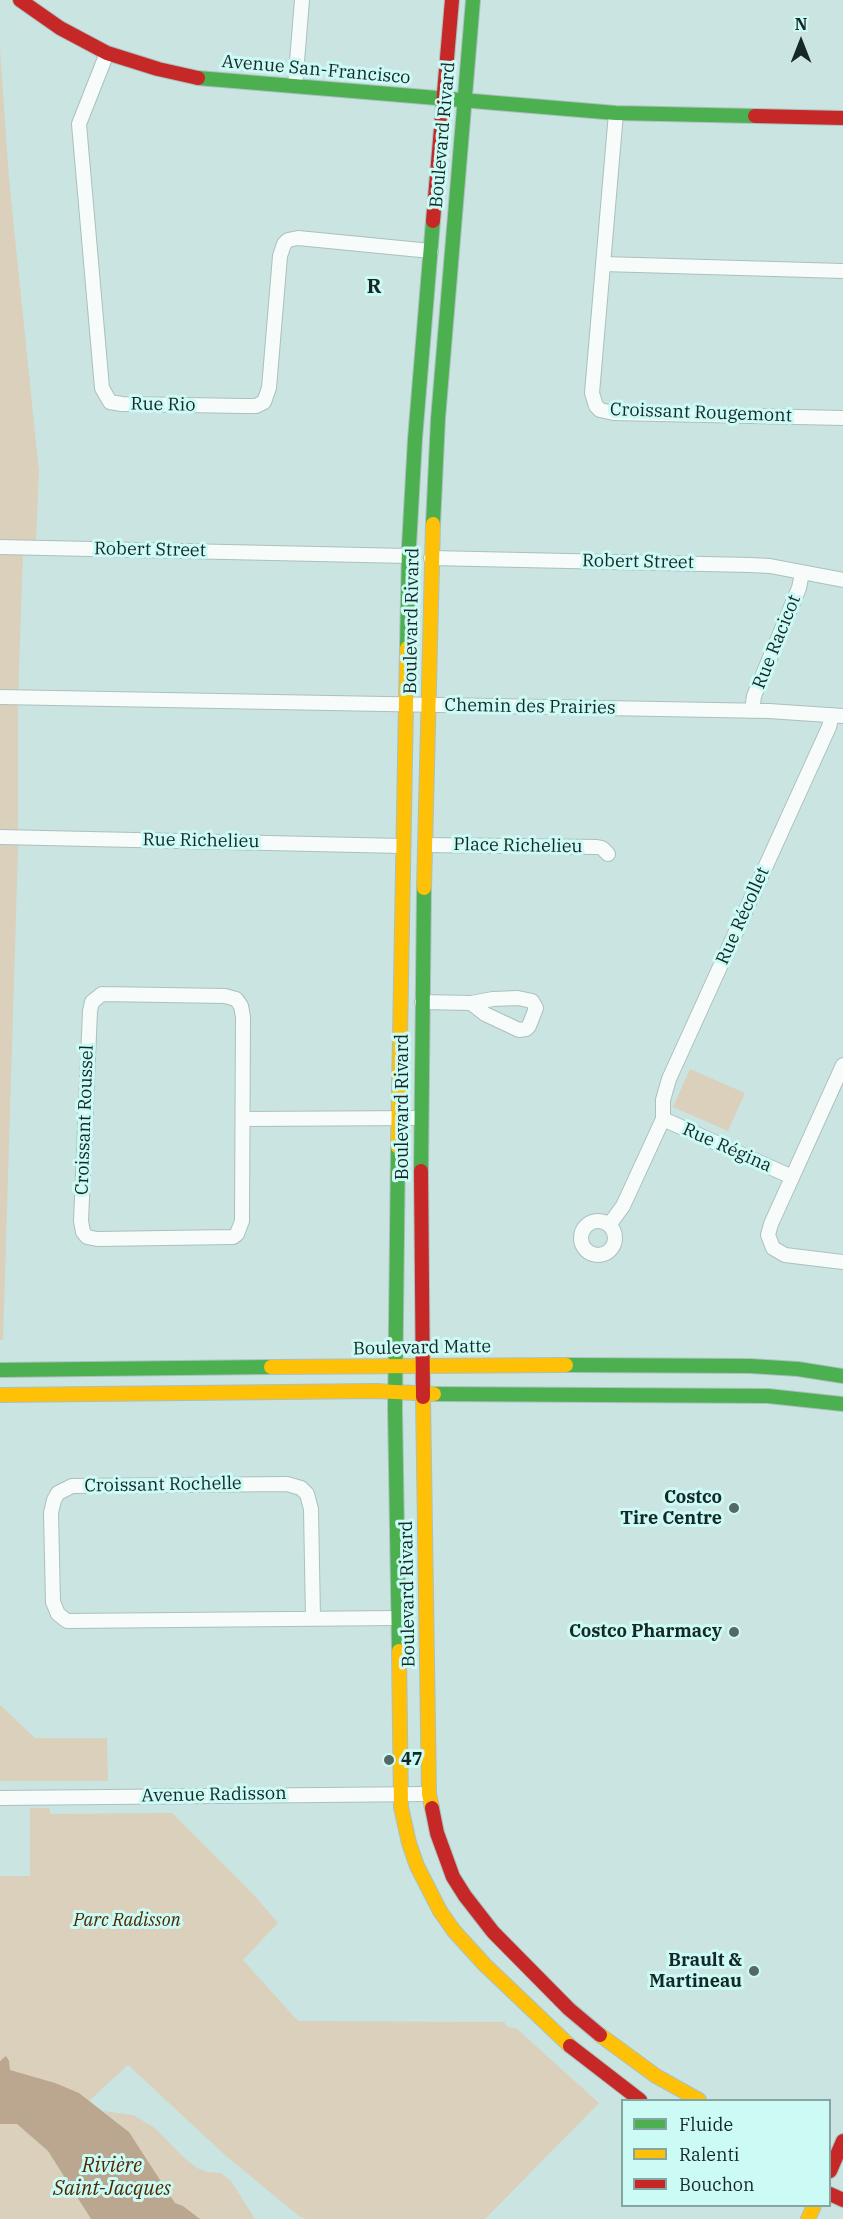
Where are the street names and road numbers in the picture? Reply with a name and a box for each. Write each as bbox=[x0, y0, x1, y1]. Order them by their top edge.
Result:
street label: Avenue San-Francisco bbox=[221, 51, 411, 89]
street label: Boulevard Rivard bbox=[426, 61, 460, 209]
street label: Rue Rio bbox=[130, 394, 196, 416]
street label: Croissant Rougemont bbox=[610, 399, 792, 427]
street label: Robert Street bbox=[94, 538, 206, 562]
street label: Boulevard Rivard bbox=[400, 548, 424, 694]
street label: Robert Street bbox=[582, 550, 694, 574]
street label: Rue Racicot bbox=[748, 592, 806, 692]
street label: Chemin des Prairies bbox=[444, 695, 616, 719]
street label: Rue Richelieu bbox=[142, 829, 260, 853]
street label: Place Richelieu bbox=[453, 834, 583, 858]
street label: Rue Récollet bbox=[712, 864, 774, 968]
street label: Boulevard Rivard bbox=[392, 1034, 414, 1180]
street label: Croissant Roussel bbox=[72, 1045, 98, 1195]
street label: Rue Régina bbox=[679, 1119, 775, 1177]
street label: Boulevard Matte bbox=[353, 1336, 491, 1360]
street label: Croissant Rochelle bbox=[84, 1473, 242, 1497]
street label: Boulevard Rivard bbox=[396, 1521, 420, 1667]
street label: Avenue Radisson bbox=[141, 1783, 287, 1807]

